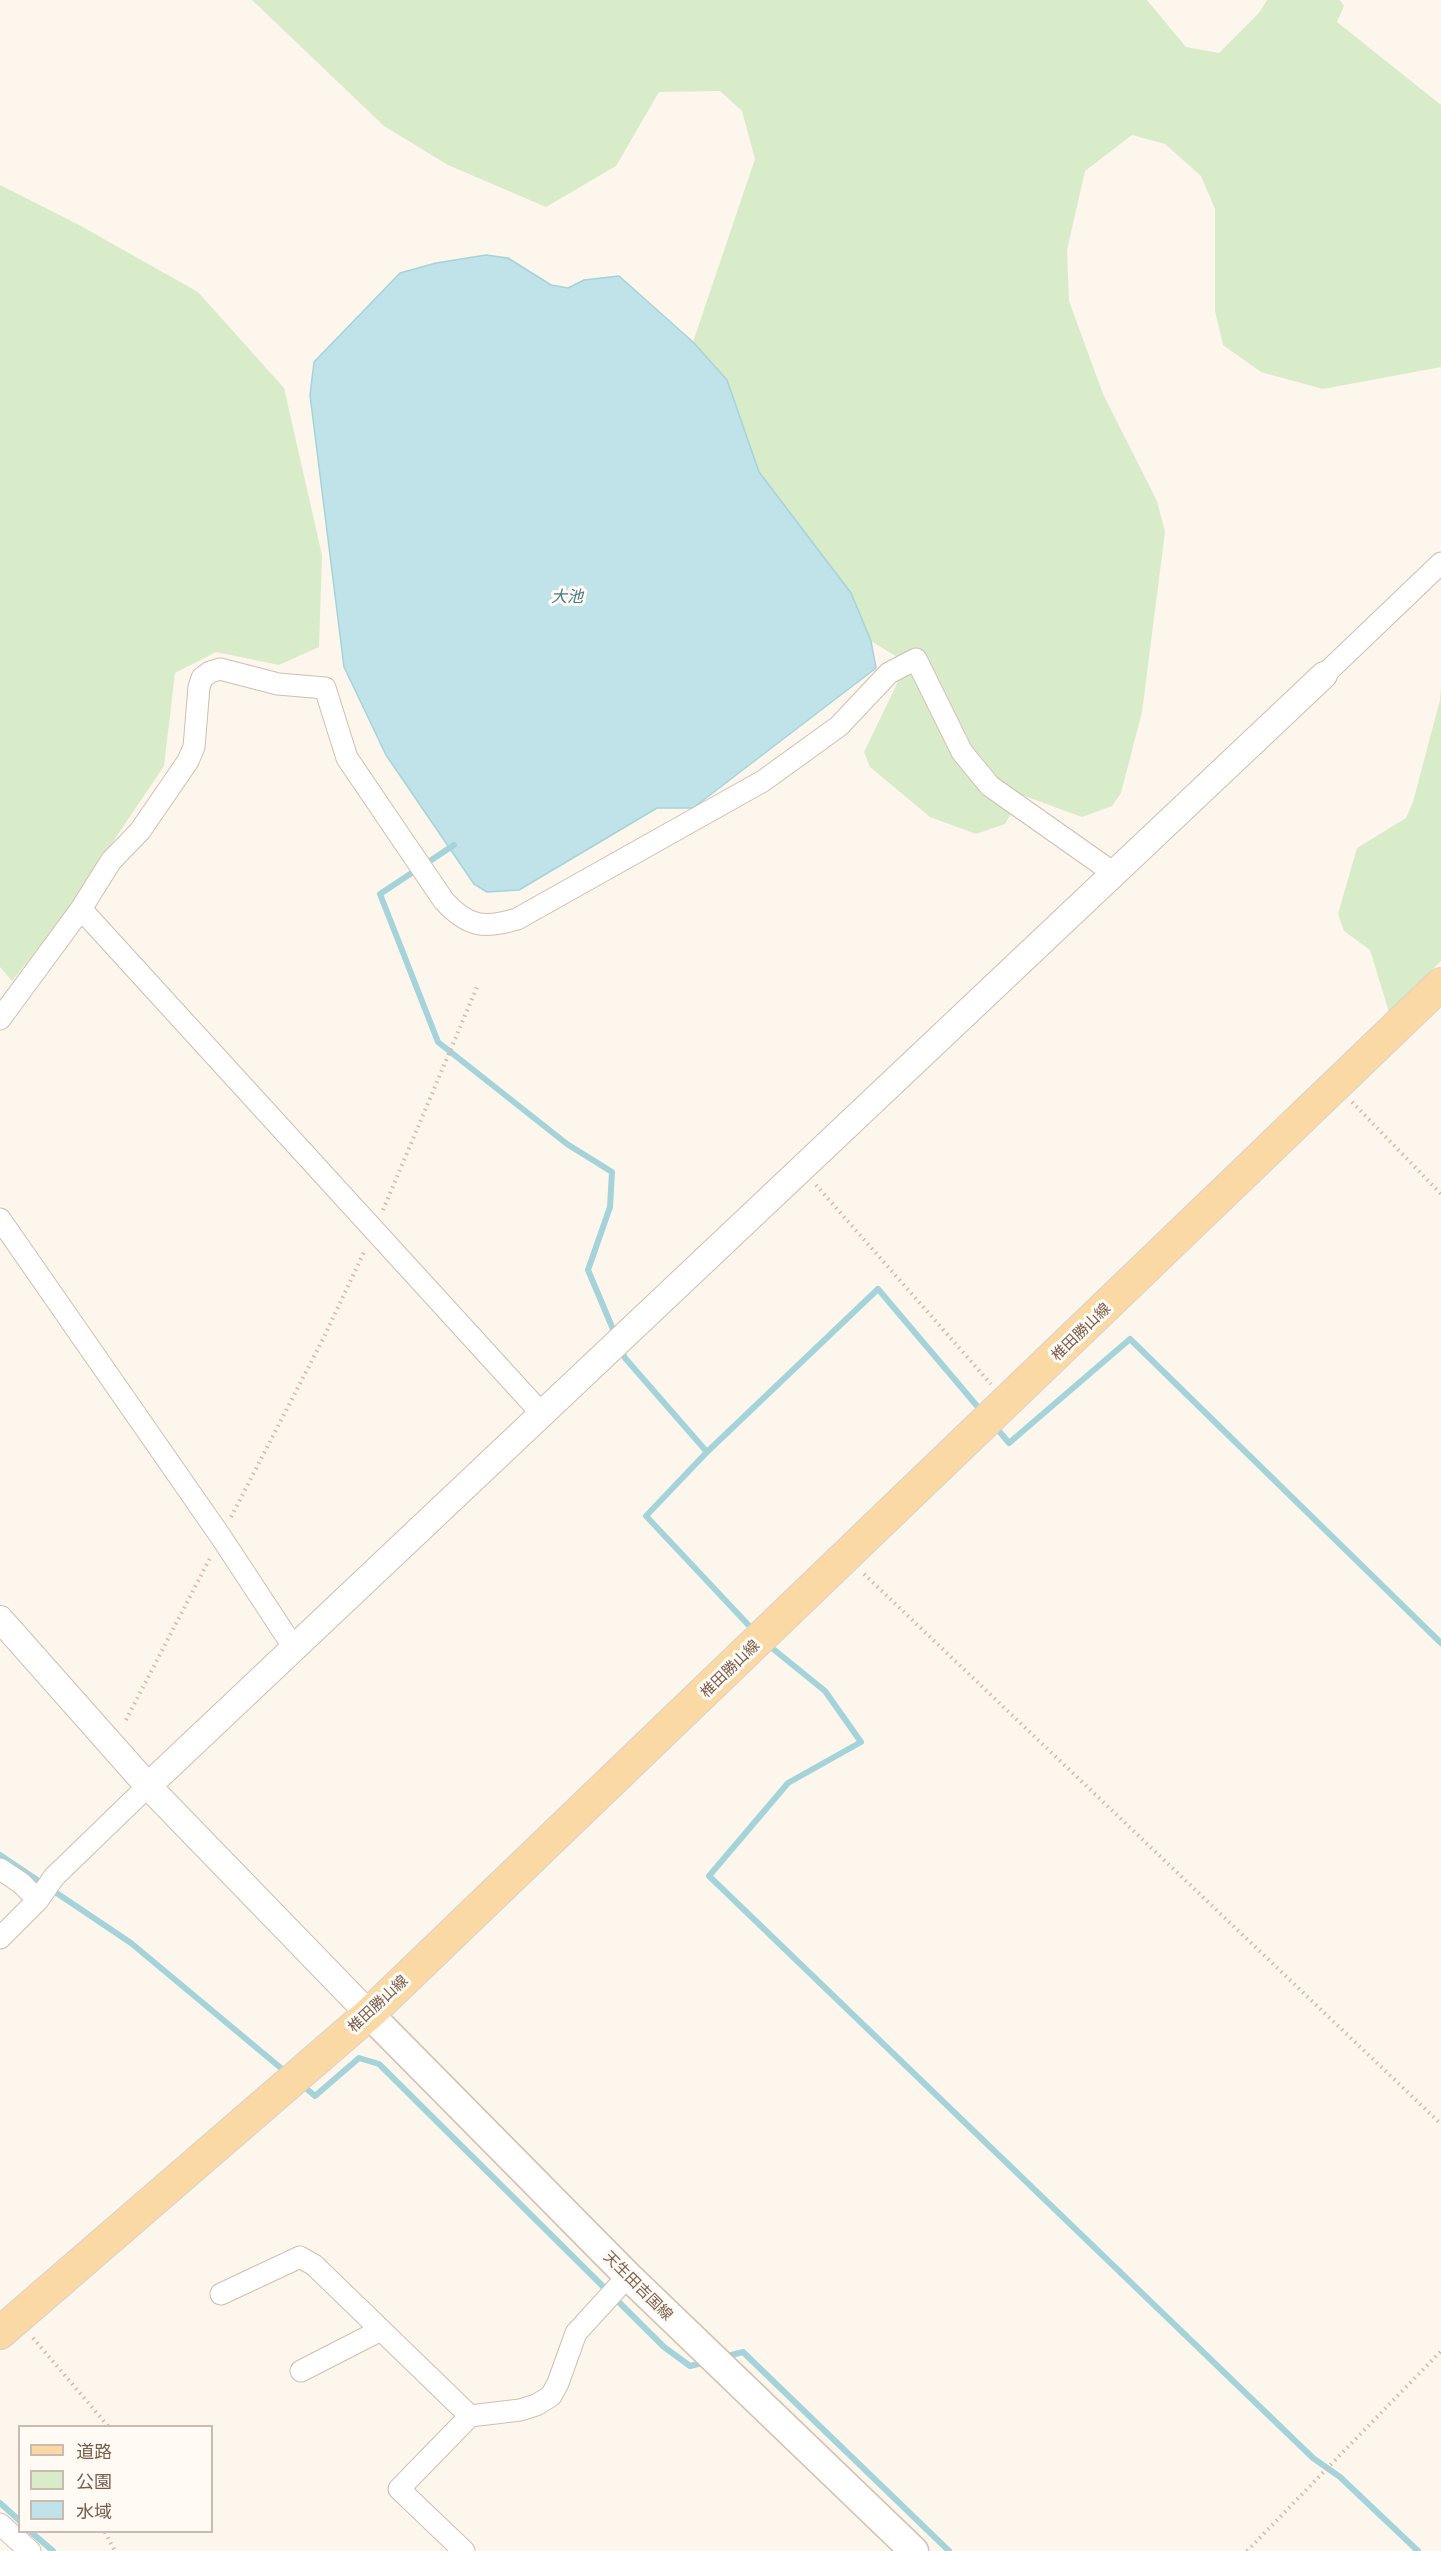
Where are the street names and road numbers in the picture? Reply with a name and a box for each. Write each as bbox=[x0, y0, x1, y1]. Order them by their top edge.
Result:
street label: 椎田勝山線 bbox=[1048, 1299, 1114, 1365]
street label: 椎田勝山線 bbox=[697, 1636, 763, 1702]
street label: 椎田勝山線 bbox=[344, 1972, 412, 2036]
street label: 天生田吉国線 bbox=[600, 2248, 676, 2324]

